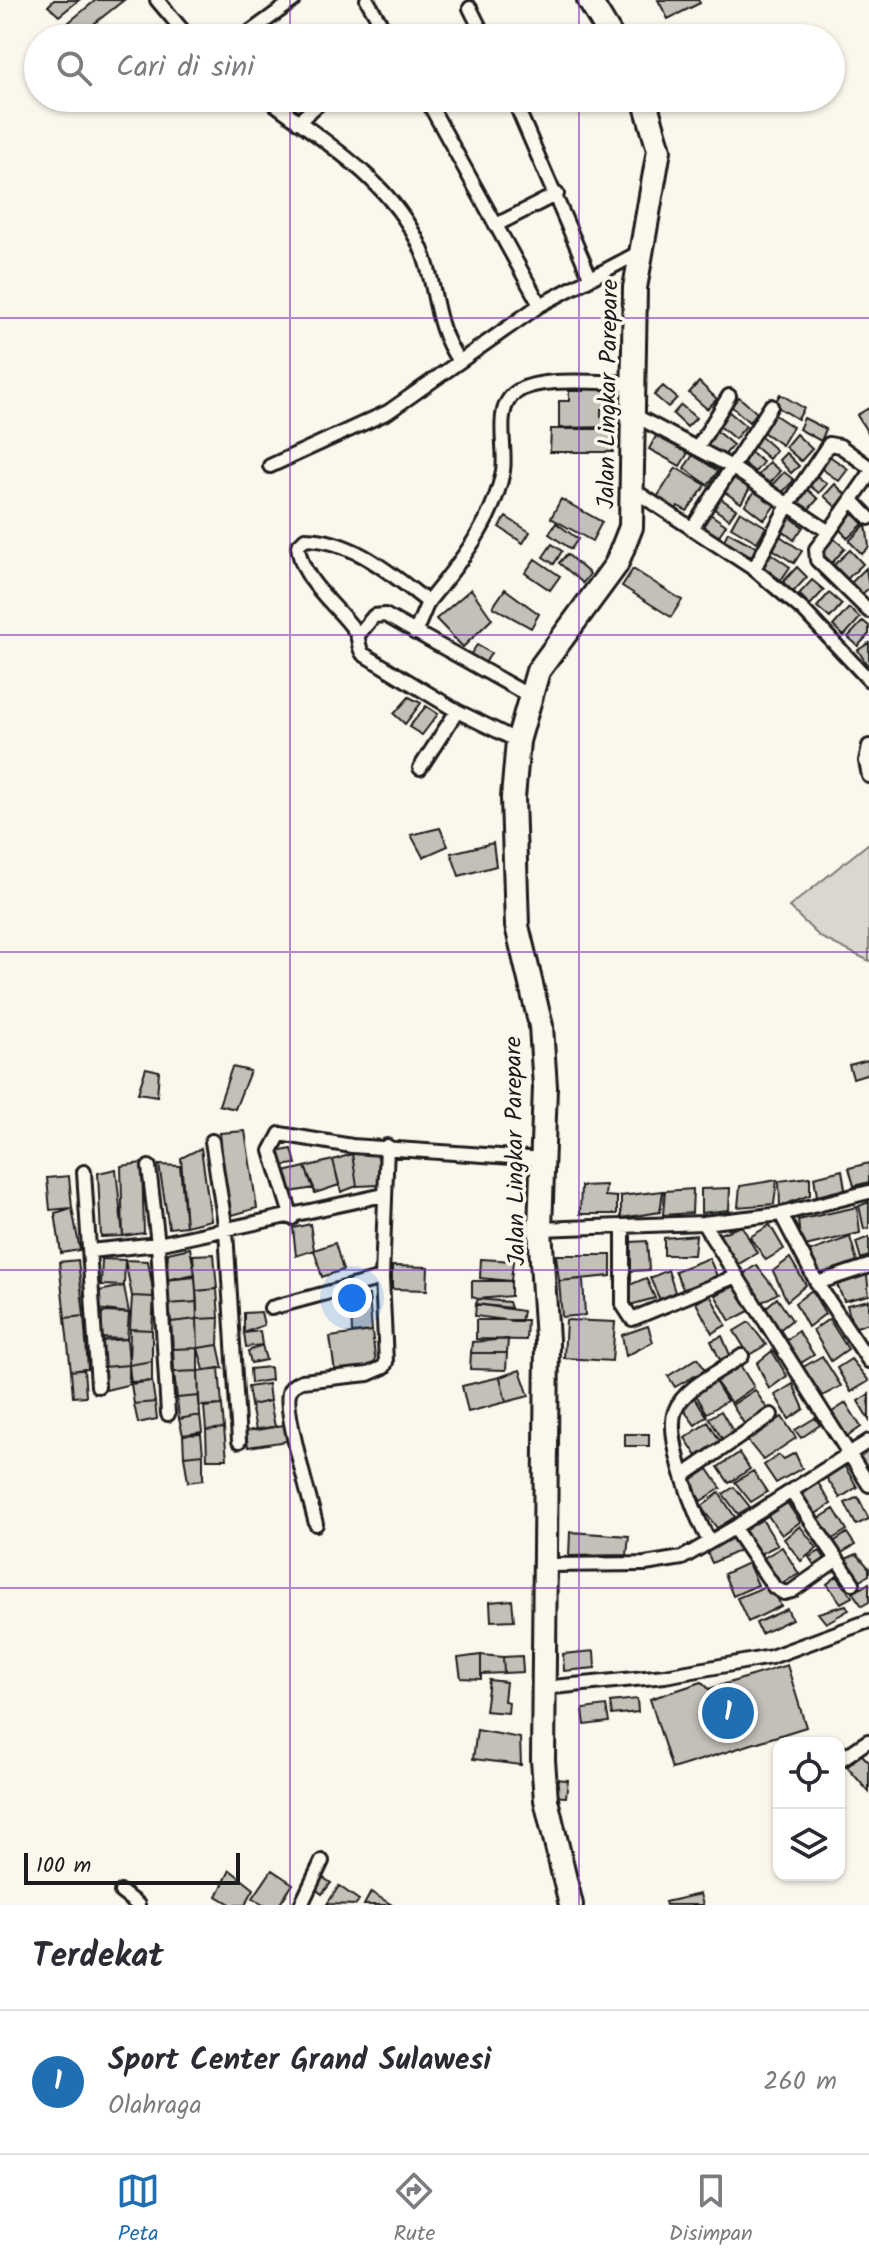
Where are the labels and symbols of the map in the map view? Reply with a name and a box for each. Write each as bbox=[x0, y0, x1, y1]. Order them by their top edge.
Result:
street label: Jalan Lingkar Parepare bbox=[587, 279, 631, 509]
street label: Jalan Lingkar Parepare bbox=[494, 1036, 538, 1266]
your location bbox=[332, 1278, 372, 1318]
pin: 1 bbox=[702, 1683, 754, 1743]
scale bar bbox=[24, 1849, 240, 1885]

